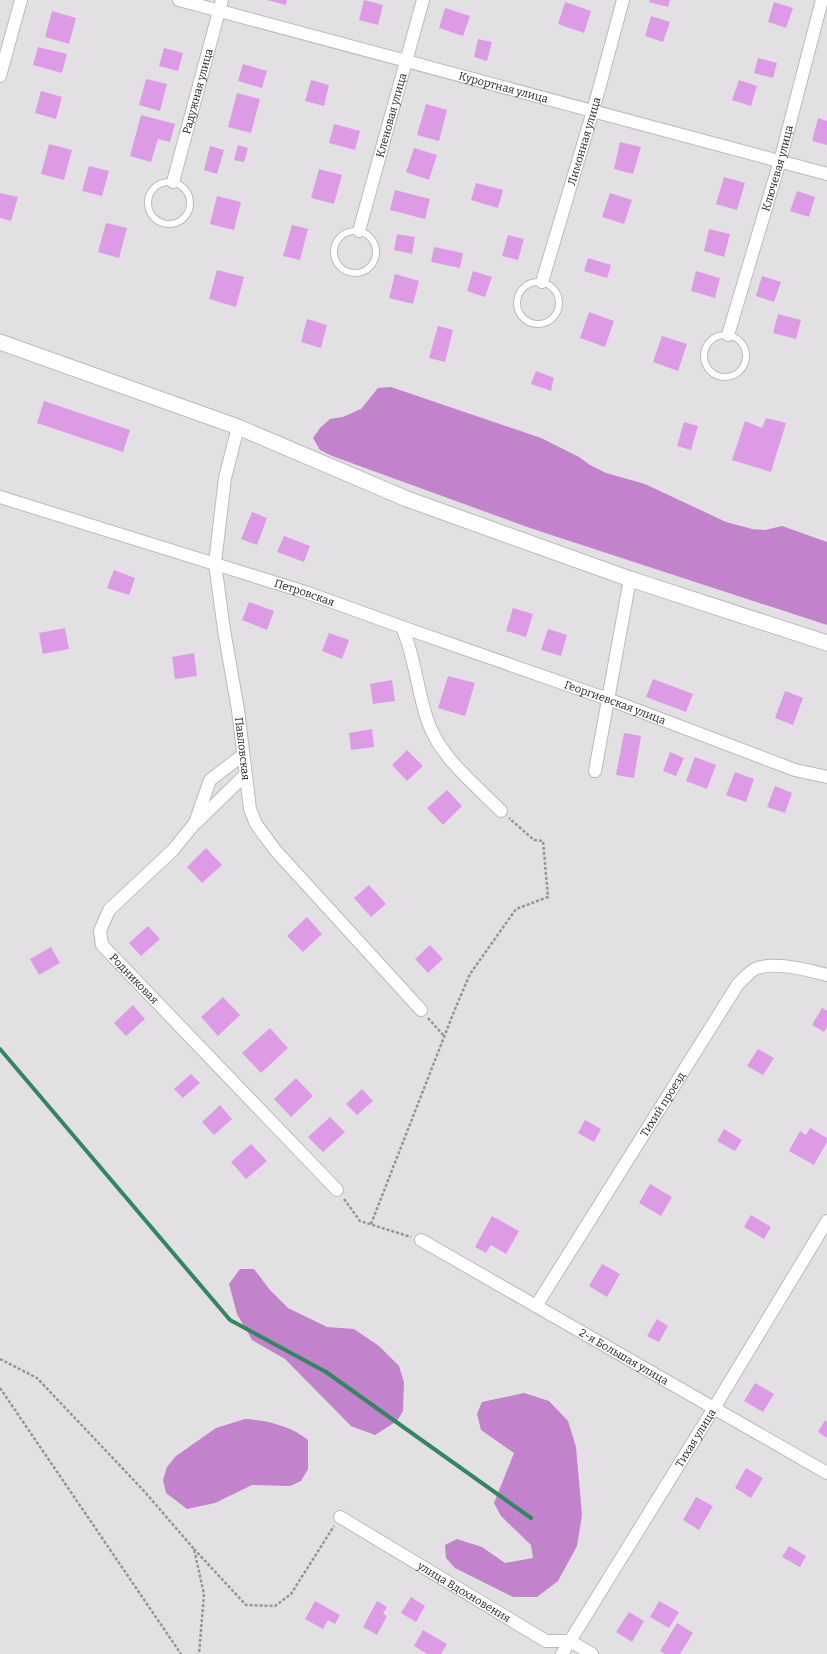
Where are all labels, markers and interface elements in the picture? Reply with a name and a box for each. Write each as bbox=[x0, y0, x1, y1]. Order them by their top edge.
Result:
street label: Радужная улица bbox=[180, 47, 216, 136]
street label: Курортная улица bbox=[457, 69, 549, 106]
street label: Кленовая улица bbox=[374, 72, 409, 159]
street label: Лимонная улица bbox=[565, 96, 603, 187]
street label: Ключевая улица bbox=[759, 124, 796, 213]
street label: Петровская bbox=[273, 577, 336, 609]
street label: Георгиевская улица bbox=[562, 678, 668, 727]
street label: Павловская bbox=[232, 717, 252, 781]
street label: Родниковая bbox=[107, 951, 161, 1007]
street label: Тихий проезд bbox=[638, 1070, 688, 1139]
street label: 2-я Большая улица bbox=[577, 1326, 671, 1388]
street label: Тихая улица bbox=[673, 1407, 719, 1470]
street label: улица Вдохновения bbox=[414, 1559, 513, 1625]

